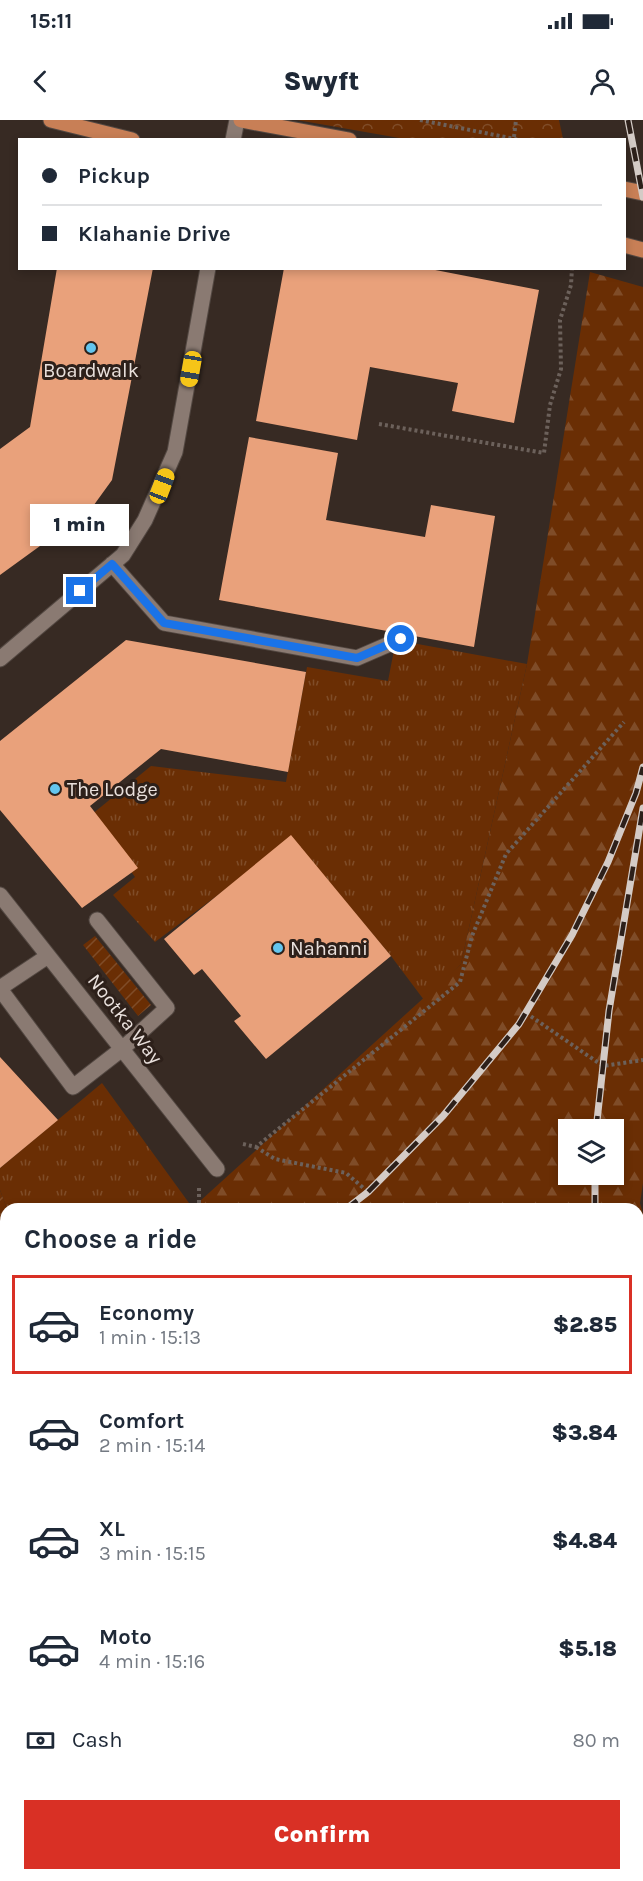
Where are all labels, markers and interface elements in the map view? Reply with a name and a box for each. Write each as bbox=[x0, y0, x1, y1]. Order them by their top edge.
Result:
text: 15:11 bbox=[30, 8, 72, 34]
icon: back bbox=[24, 65, 57, 98]
text: Swyft bbox=[283, 65, 360, 97]
icon: person bbox=[586, 65, 619, 98]
text: Pickup bbox=[78, 163, 150, 189]
text: Klahanie Drive bbox=[78, 221, 231, 247]
marker: Boardwalk bbox=[84, 341, 98, 355]
car bbox=[179, 350, 203, 388]
place label: Boardwalk bbox=[43, 359, 139, 382]
car bbox=[147, 466, 177, 506]
callout: 1 min bbox=[31, 504, 130, 546]
text: 1 min bbox=[53, 513, 106, 536]
route end bbox=[66, 577, 93, 604]
route start bbox=[387, 625, 414, 652]
place label: The Lodge bbox=[67, 778, 158, 801]
marker: The Lodge bbox=[48, 782, 62, 796]
place label: Nahanni bbox=[290, 937, 368, 960]
marker: Nahanni bbox=[271, 941, 285, 955]
street label: Nootka Way bbox=[83, 970, 167, 1068]
map controls bbox=[558, 1119, 624, 1185]
button: layers bbox=[558, 1119, 624, 1185]
text: Choose a ride bbox=[24, 1223, 197, 1255]
icon: car bbox=[27, 1298, 81, 1352]
text: Economy bbox=[99, 1300, 194, 1326]
text: $2.85 bbox=[553, 1312, 617, 1338]
text: 1 min · 15:13 bbox=[99, 1326, 201, 1349]
icon: car bbox=[27, 1406, 81, 1460]
text: Comfort bbox=[99, 1408, 184, 1434]
text: $3.84 bbox=[552, 1420, 617, 1446]
text: 2 min · 15:14 bbox=[99, 1434, 205, 1457]
icon: car bbox=[27, 1514, 81, 1568]
text: XL bbox=[99, 1516, 125, 1542]
text: $4.84 bbox=[552, 1528, 617, 1554]
text: 3 min · 15:15 bbox=[99, 1542, 206, 1565]
icon: car bbox=[27, 1622, 81, 1676]
text: Moto bbox=[99, 1624, 152, 1650]
text: $5.18 bbox=[558, 1636, 617, 1662]
text: 4 min · 15:16 bbox=[99, 1650, 205, 1673]
icon: cash bbox=[24, 1724, 57, 1757]
text: Cash bbox=[72, 1727, 122, 1753]
text: 80 m bbox=[572, 1729, 620, 1752]
button: Confirm bbox=[24, 1800, 620, 1869]

